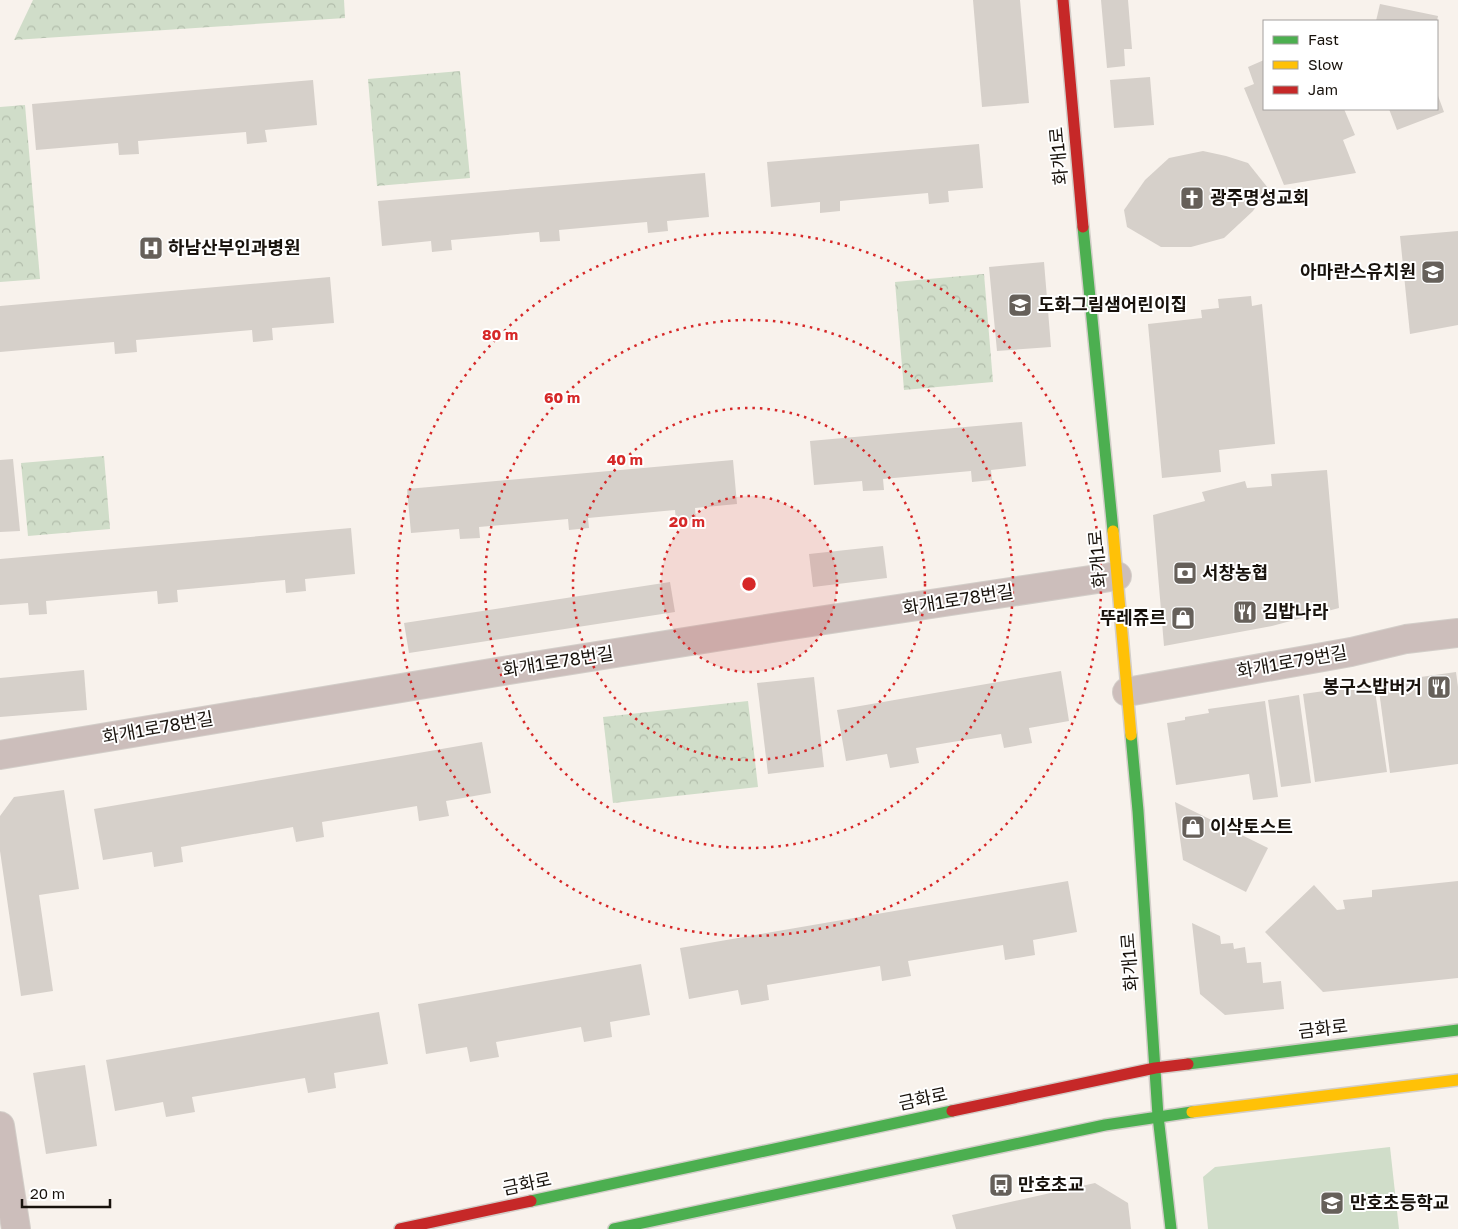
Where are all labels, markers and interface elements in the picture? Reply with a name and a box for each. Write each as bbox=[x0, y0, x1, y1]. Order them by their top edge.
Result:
legend bbox=[1263, 20, 1438, 110]
text: Fast bbox=[1308, 30, 1339, 48]
text: Slow bbox=[1308, 55, 1343, 73]
text: Jam bbox=[1308, 80, 1338, 98]
street label: 화개1로 bbox=[1044, 126, 1072, 186]
church icon: 광주명성교회 bbox=[1179, 185, 1205, 211]
place label: 광주명성교회 bbox=[1210, 186, 1309, 208]
hospital icon: 하남산부인과병원 bbox=[138, 235, 164, 261]
place label: 하남산부인과병원 bbox=[168, 236, 300, 258]
school or university icon: 아마란스유치원 bbox=[1420, 259, 1446, 285]
place label: 아마란스유치원 bbox=[1300, 260, 1416, 282]
school or university icon: 도화그림샘어린이집 bbox=[1007, 292, 1033, 318]
place label: 도화그림샘어린이집 bbox=[1038, 293, 1187, 315]
text: 80 m bbox=[482, 325, 518, 343]
text: 60 m bbox=[544, 388, 580, 406]
text: 40 m bbox=[607, 450, 643, 468]
text: 20 m bbox=[669, 512, 705, 530]
street label: 화개1로 bbox=[1083, 529, 1111, 589]
bank icon: 서창농협 bbox=[1172, 560, 1198, 586]
place label: 서창농협 bbox=[1202, 561, 1268, 583]
centre of rings bbox=[740, 575, 758, 593]
street label: 화개1로78번길 bbox=[901, 579, 1015, 619]
restaurant icon: 김밥나라 bbox=[1232, 599, 1258, 625]
place label: 김밥나라 bbox=[1262, 600, 1329, 622]
shop icon: 뚜레쥬르 bbox=[1170, 605, 1196, 631]
place label: 뚜레쥬르 bbox=[1100, 606, 1166, 628]
street label: 화개1로79번길 bbox=[1235, 640, 1349, 682]
street label: 화개1로78번길 bbox=[501, 641, 615, 681]
restaurant icon: 봉구스밥버거 bbox=[1426, 674, 1452, 700]
place label: 봉구스밥버거 bbox=[1323, 675, 1422, 697]
street label: 화개1로78번길 bbox=[101, 706, 215, 748]
shop icon: 이삭토스트 bbox=[1180, 814, 1206, 840]
place label: 이삭토스트 bbox=[1210, 815, 1293, 837]
street label: 화개1로 bbox=[1116, 932, 1142, 992]
street label: 금화로 bbox=[1297, 1014, 1349, 1042]
street label: 금화로 bbox=[896, 1082, 949, 1114]
street label: 금화로 bbox=[500, 1167, 553, 1199]
bus stop icon: 만호초교 bbox=[988, 1172, 1014, 1198]
place label: 만호초교 bbox=[1018, 1173, 1084, 1195]
scale bar bbox=[22, 1176, 110, 1208]
text: 20 m bbox=[30, 1184, 65, 1202]
school or university icon: 만호초등학교 bbox=[1319, 1190, 1345, 1216]
place label: 만호초등학교 bbox=[1350, 1191, 1449, 1213]

